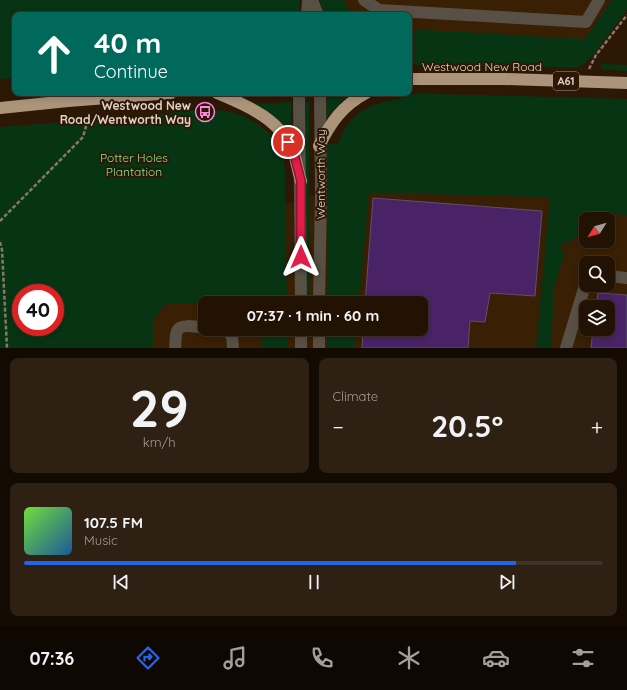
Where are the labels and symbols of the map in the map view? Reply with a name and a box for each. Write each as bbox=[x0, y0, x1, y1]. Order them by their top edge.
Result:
street label: Westwood New Road bbox=[422, 59, 542, 74]
road number: A61 bbox=[553, 72, 579, 90]
place label: Westwood New Road/Wentworth Way bbox=[60, 98, 191, 127]
bus stop icon: Westwood New Road/Wentworth Way bbox=[194, 101, 216, 123]
pin bbox=[271, 125, 305, 159]
street label: Wentworth Way bbox=[313, 129, 328, 219]
park label: Potter Holes Plantation bbox=[100, 150, 168, 179]
north arrow bbox=[579, 212, 615, 248]
position arrow bbox=[280, 236, 322, 278]
speed limit sign: 40 bbox=[12, 284, 64, 336]

